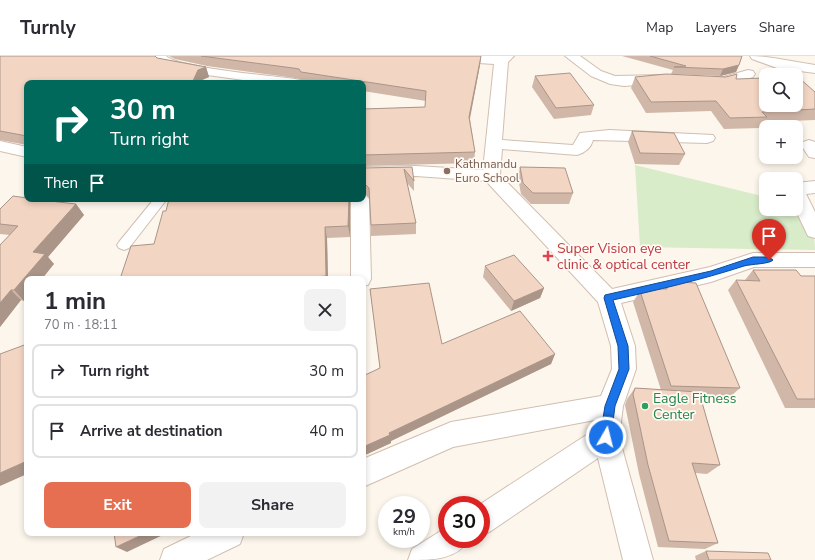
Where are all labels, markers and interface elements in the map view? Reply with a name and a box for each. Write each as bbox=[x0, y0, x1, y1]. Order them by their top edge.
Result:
text: Turnly bbox=[20, 15, 76, 41]
text: Map bbox=[646, 18, 673, 37]
text: Layers bbox=[695, 18, 737, 37]
text: Share bbox=[759, 18, 795, 37]
map controls bbox=[759, 68, 803, 216]
button: search bbox=[759, 68, 803, 112]
text: 30 m bbox=[110, 91, 176, 129]
icon: right bbox=[44, 96, 96, 148]
button: + bbox=[759, 120, 803, 164]
text: Turn right bbox=[110, 127, 189, 151]
place label: Kathmandu Euro School bbox=[455, 156, 520, 186]
marker: Kathmandu Euro School bbox=[442, 166, 452, 176]
icon: arrive bbox=[86, 172, 108, 194]
button: − bbox=[759, 172, 803, 216]
text: Then bbox=[44, 173, 78, 193]
pin bbox=[752, 219, 786, 260]
icon: arrive bbox=[758, 225, 780, 247]
place label: Super Vision eye clinic & optical center bbox=[557, 239, 690, 274]
marker: Super Vision eye clinic & optical center bbox=[542, 250, 554, 262]
text: 1 min bbox=[44, 285, 106, 317]
button: close bbox=[304, 289, 346, 331]
text: 70 m · 18:11 bbox=[44, 316, 118, 334]
icon: right bbox=[46, 360, 68, 382]
text: Turn right bbox=[80, 361, 149, 381]
text: 30 m bbox=[309, 361, 344, 381]
place label: Eagle Fitness Center bbox=[653, 389, 737, 424]
marker: Eagle Fitness Center bbox=[640, 401, 650, 411]
position arrow bbox=[585, 416, 627, 458]
icon: arrive bbox=[46, 420, 68, 442]
text: Arrive at destination bbox=[80, 421, 223, 441]
text: 40 m bbox=[309, 421, 344, 441]
button: Exit bbox=[44, 482, 191, 528]
button: Share bbox=[199, 482, 346, 528]
speed limit sign: 30 bbox=[438, 496, 490, 548]
text: 29 bbox=[392, 503, 416, 530]
text: km/h bbox=[393, 525, 415, 539]

